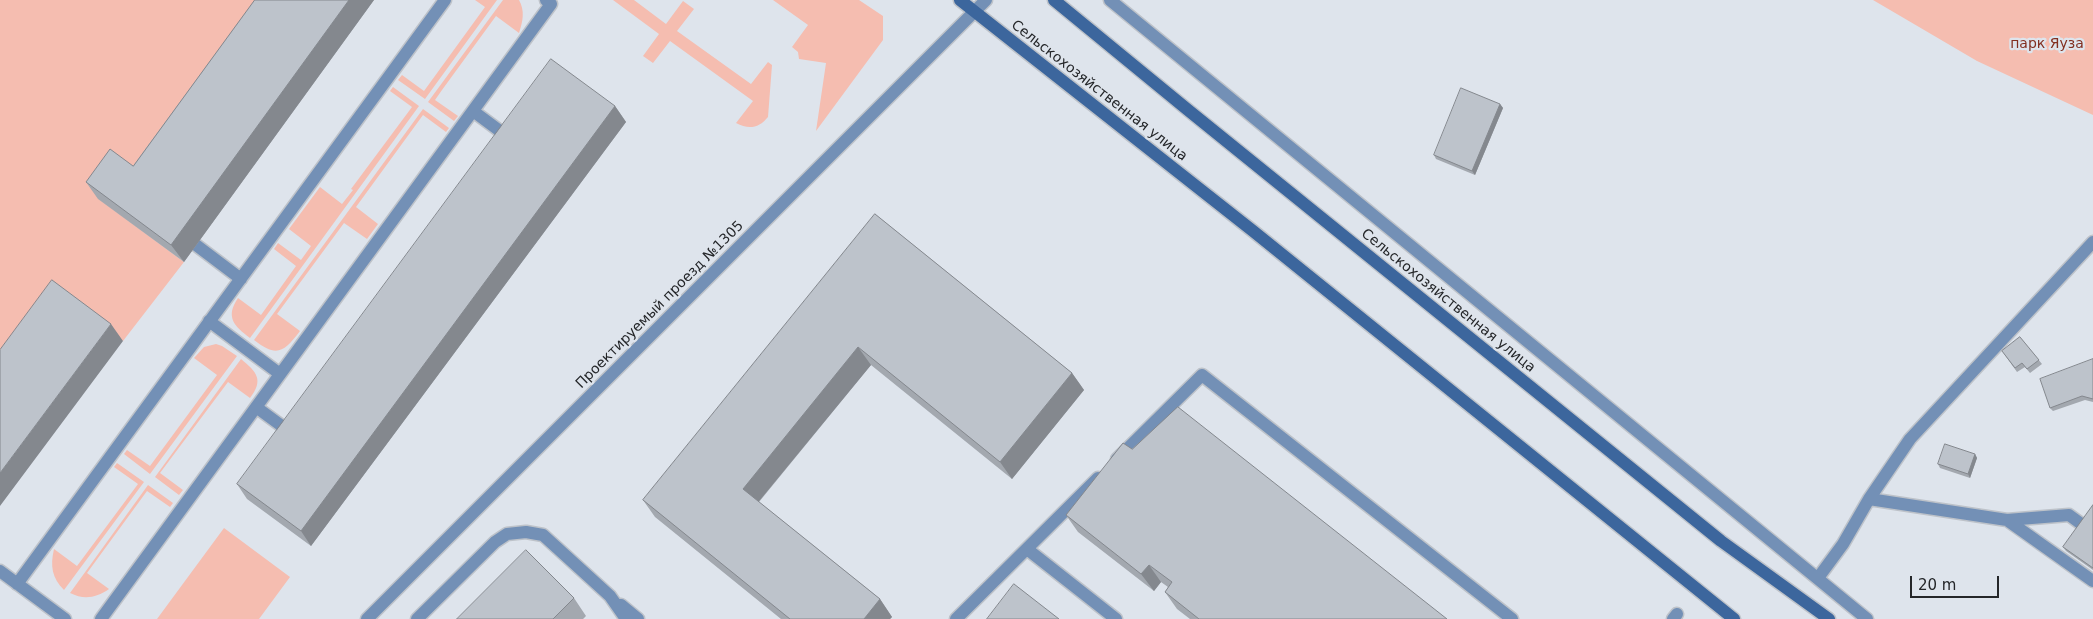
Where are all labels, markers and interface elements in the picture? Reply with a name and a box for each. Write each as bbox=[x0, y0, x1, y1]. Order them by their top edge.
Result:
street label: Сельскохозяйственная улица bbox=[1008, 17, 1190, 165]
park label: парк Яуза bbox=[2010, 36, 2084, 52]
street label: Проектируемый проезд №1305 bbox=[573, 218, 747, 392]
street label: Сельскохозяйственная улица bbox=[1358, 226, 1538, 376]
scale bar bbox=[1913, 566, 2002, 598]
text: 20 m bbox=[1918, 576, 1956, 594]

